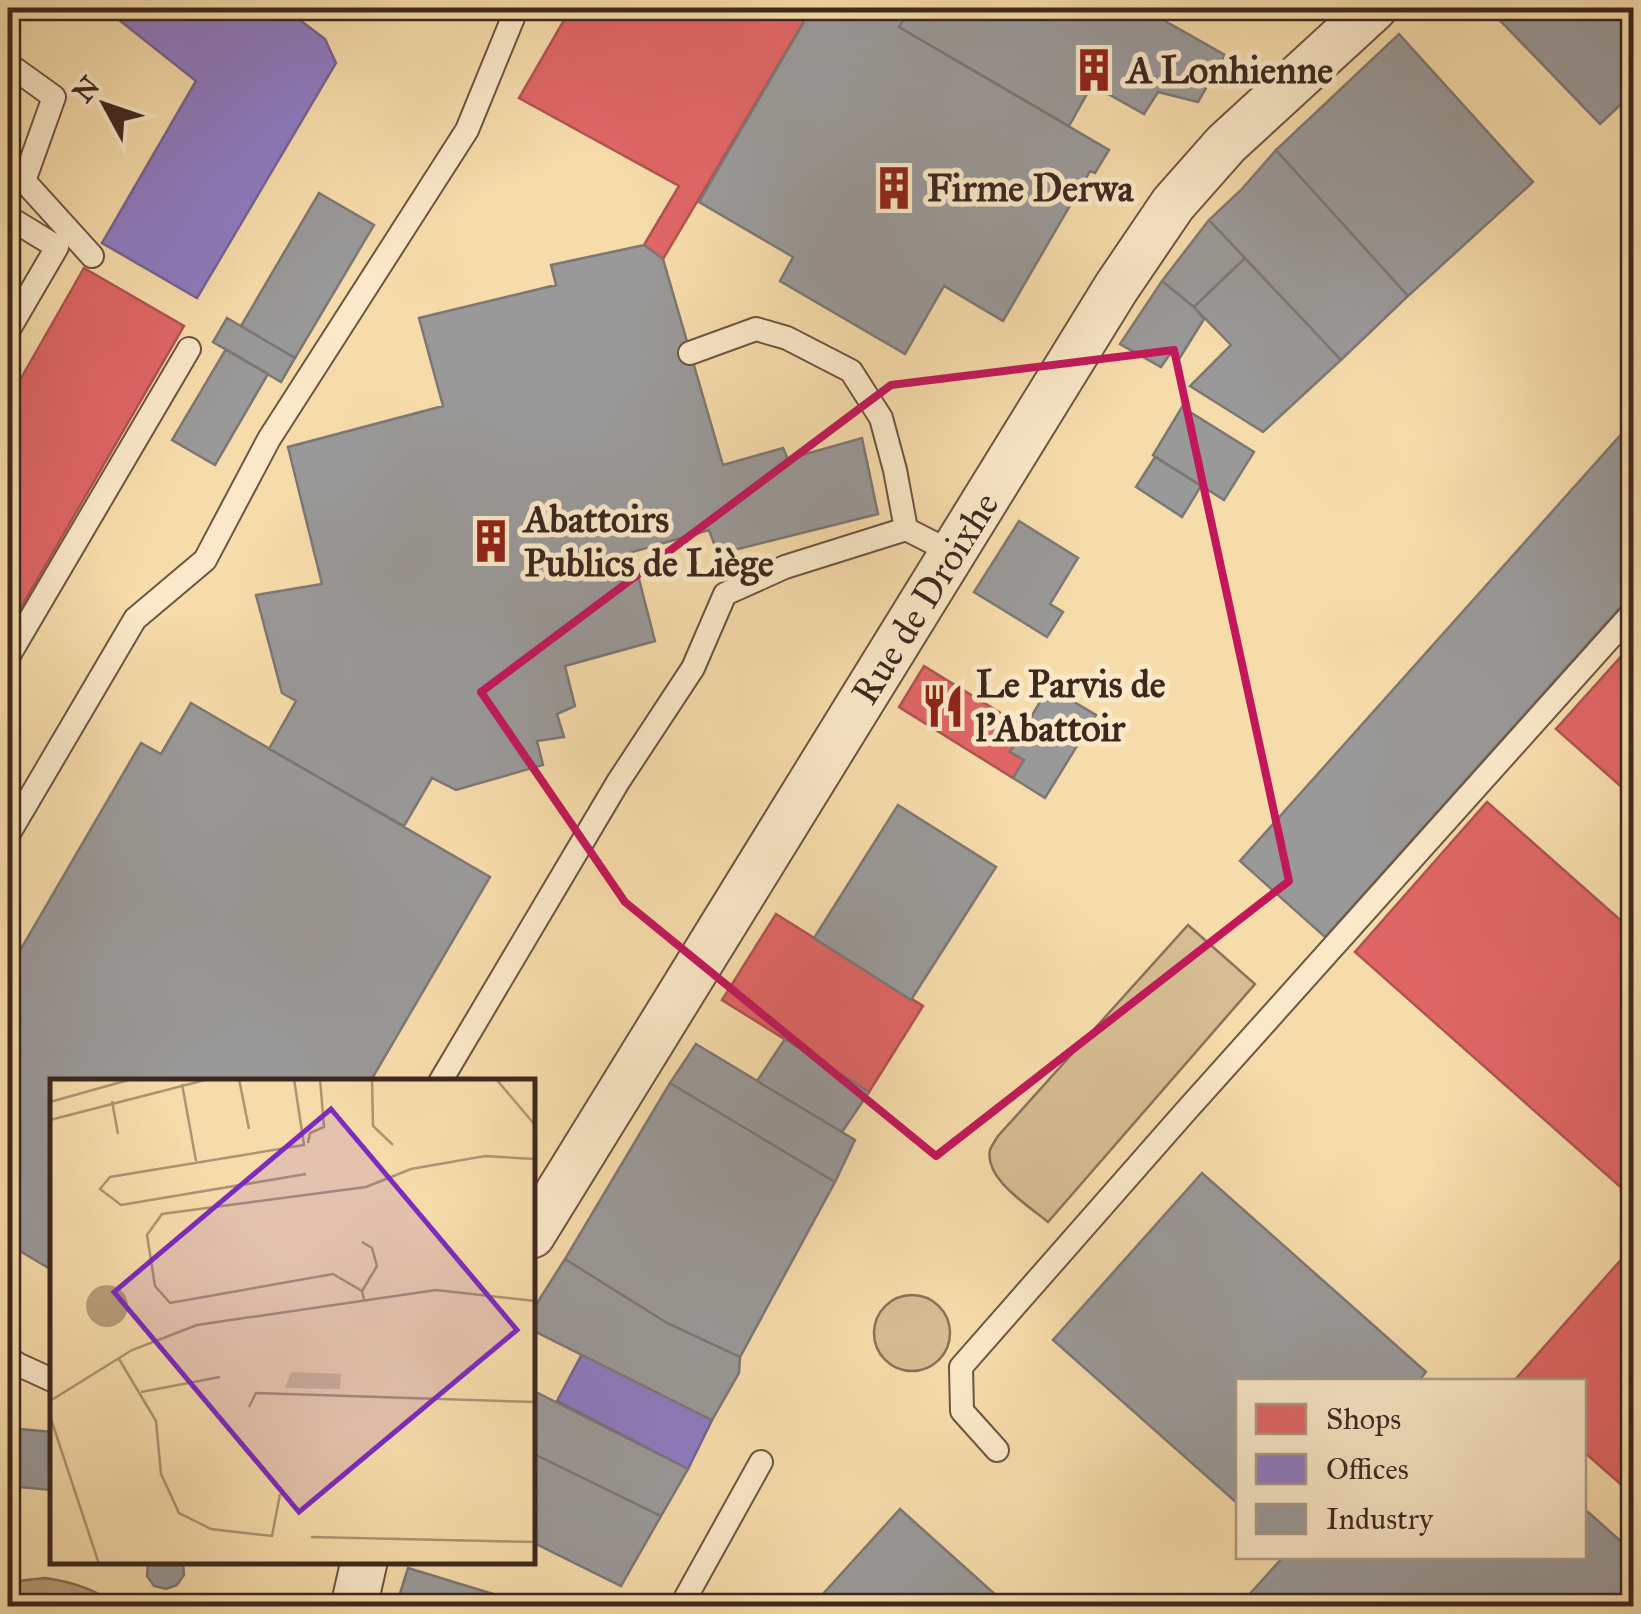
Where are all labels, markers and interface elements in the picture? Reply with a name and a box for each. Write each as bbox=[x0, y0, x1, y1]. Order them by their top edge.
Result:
building icon: A Lonhienne bbox=[1070, 46, 1118, 94]
place label: A Lonhienne bbox=[1125, 47, 1333, 93]
north arrow bbox=[55, 55, 155, 155]
text: N bbox=[65, 69, 107, 110]
building icon: Firme Derwa bbox=[870, 164, 918, 212]
place label: Firme Derwa bbox=[927, 165, 1134, 211]
street label: Rue de Droixhe bbox=[842, 483, 1008, 713]
place label: Abattoirs Publics de Liège bbox=[522, 496, 774, 586]
building icon: Abattoirs Publics de Liège bbox=[467, 517, 515, 565]
place label: Le Parvis de l'Abattoir bbox=[975, 661, 1166, 751]
restaurant icon: Le Parvis de l'Abattoir bbox=[919, 682, 967, 730]
inset map bbox=[50, 1079, 535, 1564]
legend bbox=[1236, 1379, 1586, 1559]
text: Shops bbox=[1326, 1401, 1401, 1437]
text: Offices bbox=[1326, 1451, 1409, 1487]
text: Industry bbox=[1326, 1501, 1434, 1537]

